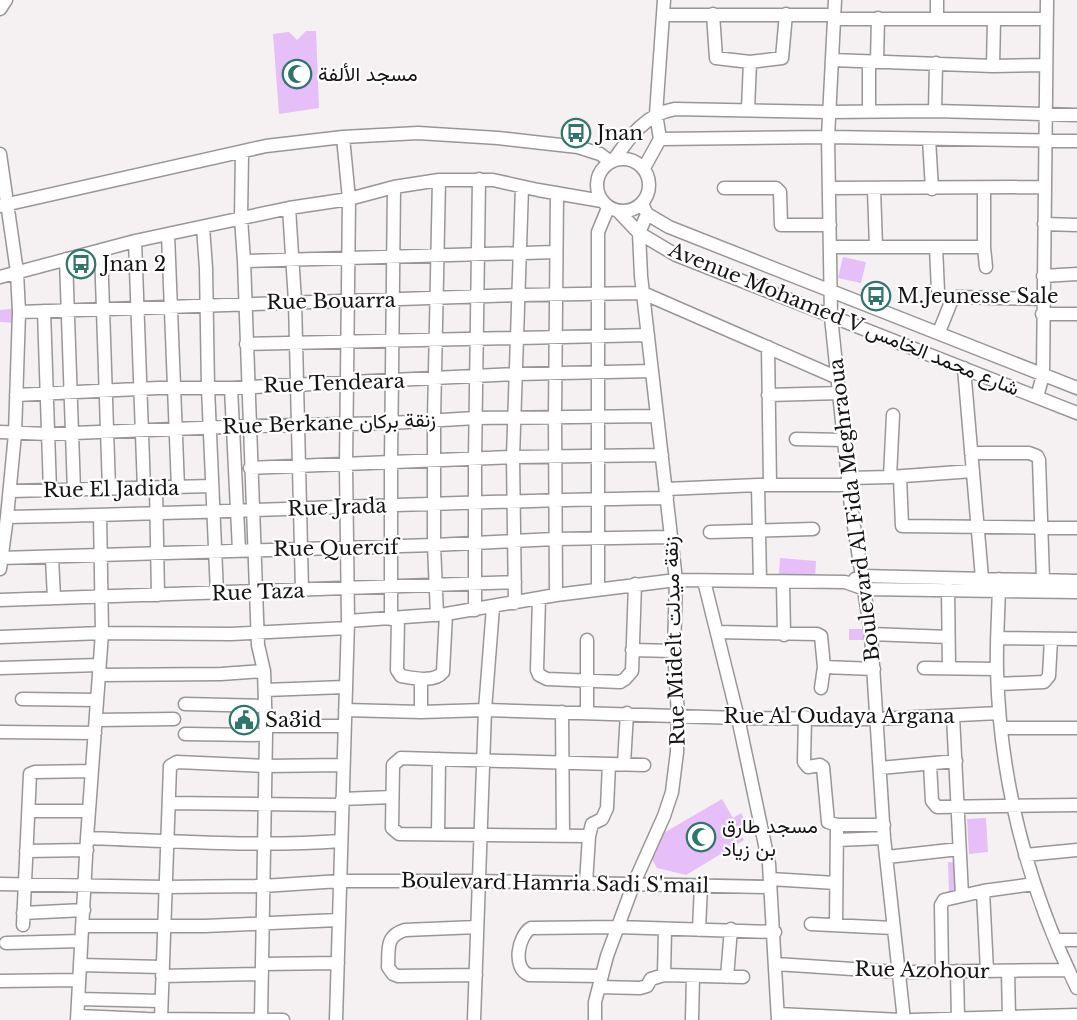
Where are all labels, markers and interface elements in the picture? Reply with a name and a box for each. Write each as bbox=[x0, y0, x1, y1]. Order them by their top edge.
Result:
mosque icon: مسجد الألفة bbox=[281, 58, 313, 90]
place label: مسجد الألفة bbox=[318, 62, 418, 86]
bus stop icon: Jnan bbox=[560, 117, 592, 149]
place label: Jnan bbox=[594, 121, 643, 145]
street label: Avenue Mohamed V شارع محمد الخامس bbox=[664, 237, 1023, 402]
bus stop icon: Jnan 2 bbox=[65, 248, 97, 280]
place label: Jnan 2 bbox=[99, 252, 166, 276]
bus stop icon: M.Jeunesse Sale bbox=[860, 280, 892, 312]
place label: M.Jeunesse Sale bbox=[897, 284, 1059, 308]
street label: Rue Bouarra bbox=[266, 288, 397, 314]
street label: Boulevard Al Fida Meghraoua bbox=[823, 356, 884, 663]
street label: Rue Tendeara bbox=[263, 369, 406, 397]
street label: Rue Berkane زنقة بركان bbox=[222, 407, 436, 440]
street label: Rue El Jadida bbox=[43, 476, 180, 502]
street label: Rue Jrada bbox=[287, 493, 388, 521]
street label: Rue Quercif bbox=[273, 535, 402, 561]
street label: Rue Midelt زنقة ميدلت bbox=[658, 536, 691, 746]
street label: Rue Taza bbox=[211, 578, 306, 606]
public building icon: Sa3id bbox=[228, 704, 260, 736]
street label: Rue Al Oudaya Argana bbox=[724, 704, 955, 728]
place label: Sa3id bbox=[265, 708, 322, 732]
place label: مسجد طارق بن زياد bbox=[722, 814, 818, 862]
mosque icon: مسجد طارق بن زياد bbox=[685, 821, 717, 853]
street label: Boulevard Hamria Sadi S'mail bbox=[401, 868, 709, 898]
street label: Rue Azohour bbox=[854, 957, 990, 983]

